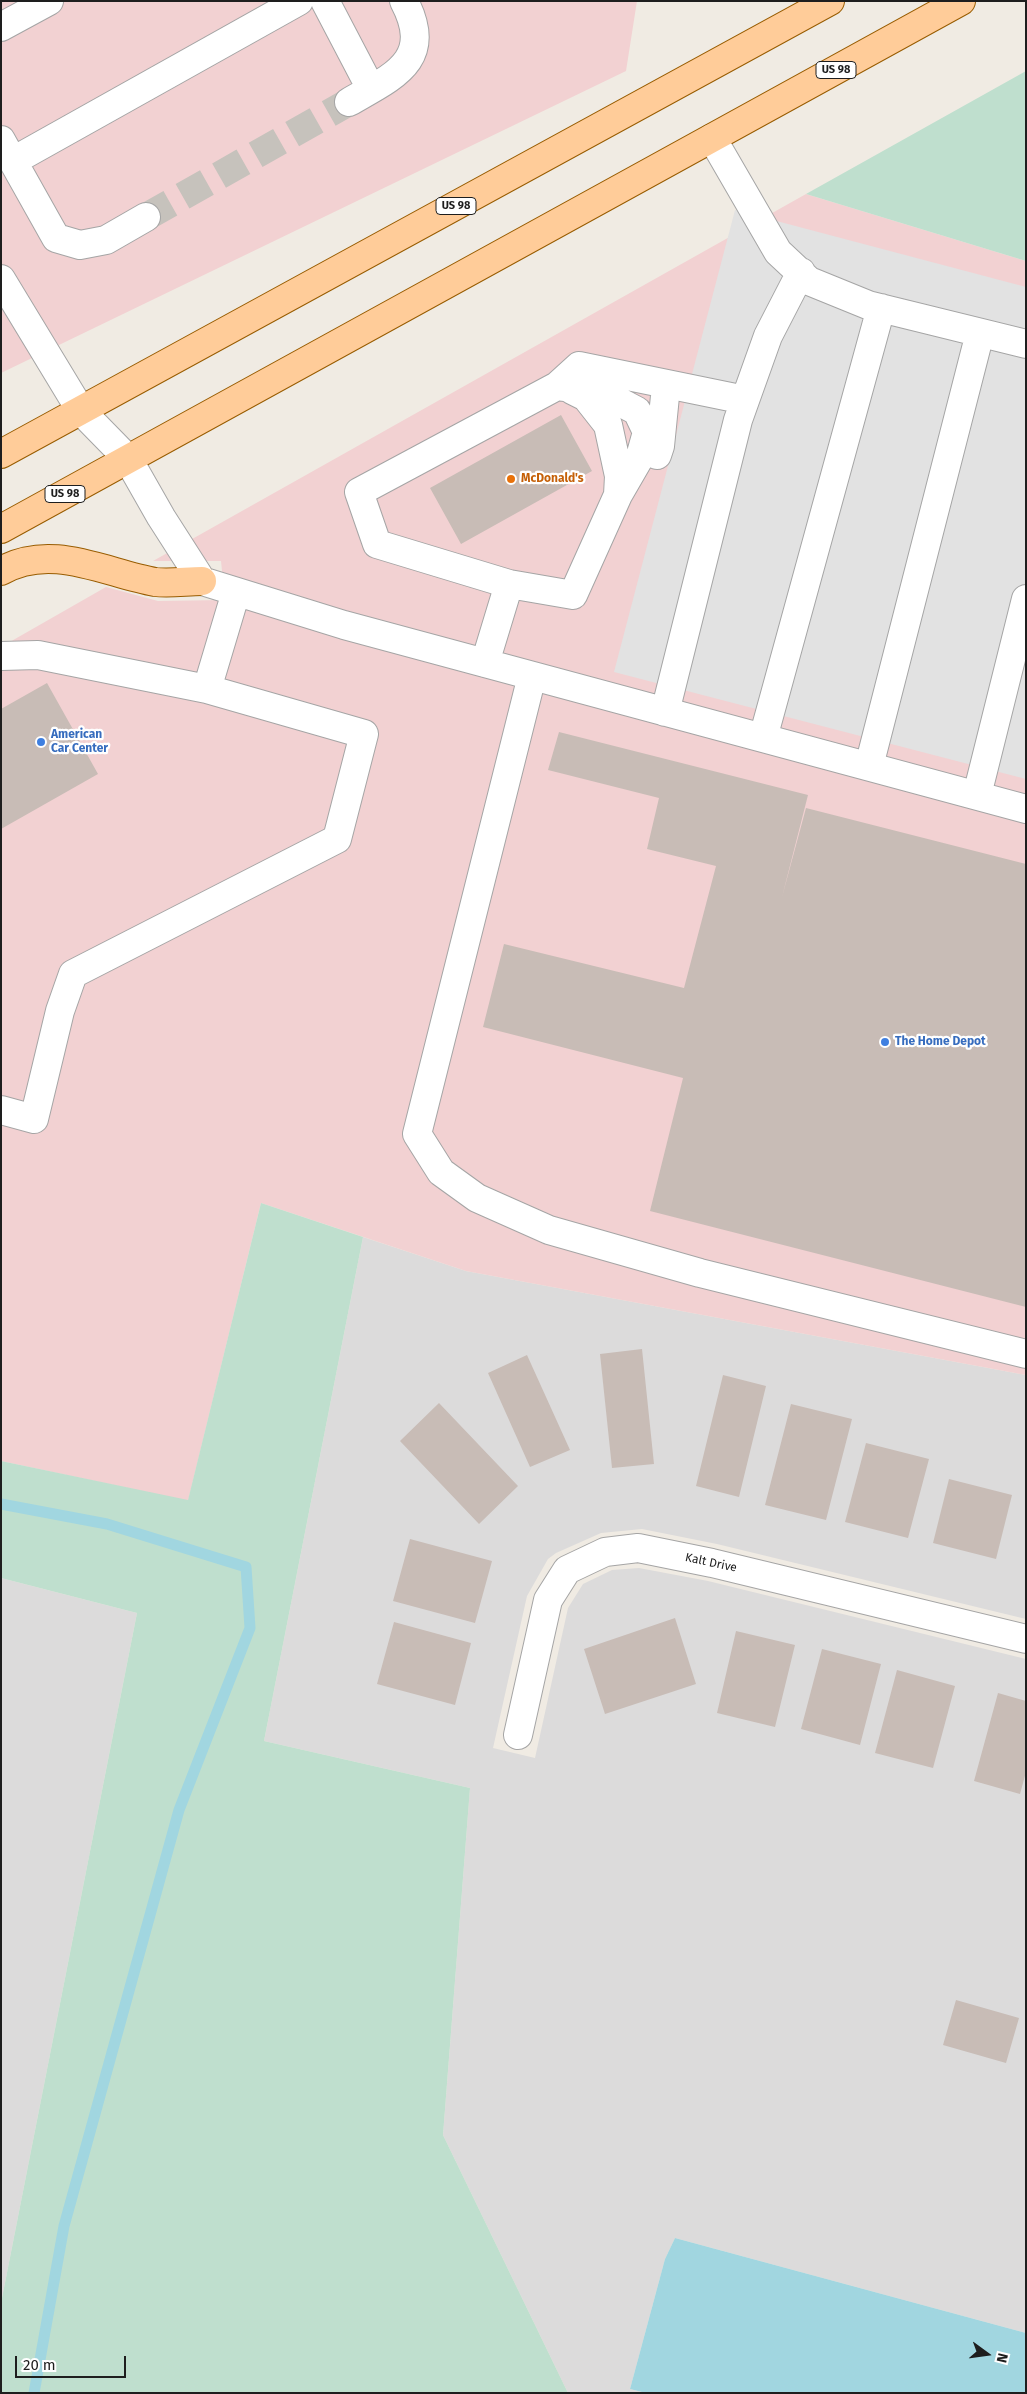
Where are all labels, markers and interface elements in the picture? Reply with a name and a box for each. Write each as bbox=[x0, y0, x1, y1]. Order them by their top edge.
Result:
road number: US 98 bbox=[816, 62, 856, 78]
road number: US 98 bbox=[436, 198, 476, 215]
place label: McDonald's bbox=[521, 472, 584, 486]
marker: McDonald's bbox=[505, 473, 517, 485]
road number: US 98 bbox=[45, 486, 85, 502]
place label: American Car Center bbox=[51, 728, 108, 756]
marker: American Car Center bbox=[35, 736, 47, 748]
place label: The Home Depot bbox=[895, 1035, 986, 1049]
marker: The Home Depot bbox=[879, 1036, 891, 1048]
street label: Kalt Drive bbox=[684, 1550, 738, 1576]
north arrow bbox=[962, 2329, 1012, 2379]
scale bar bbox=[18, 2346, 129, 2378]
text: N bbox=[993, 2351, 1011, 2364]
text: 20 m bbox=[23, 2356, 56, 2374]

